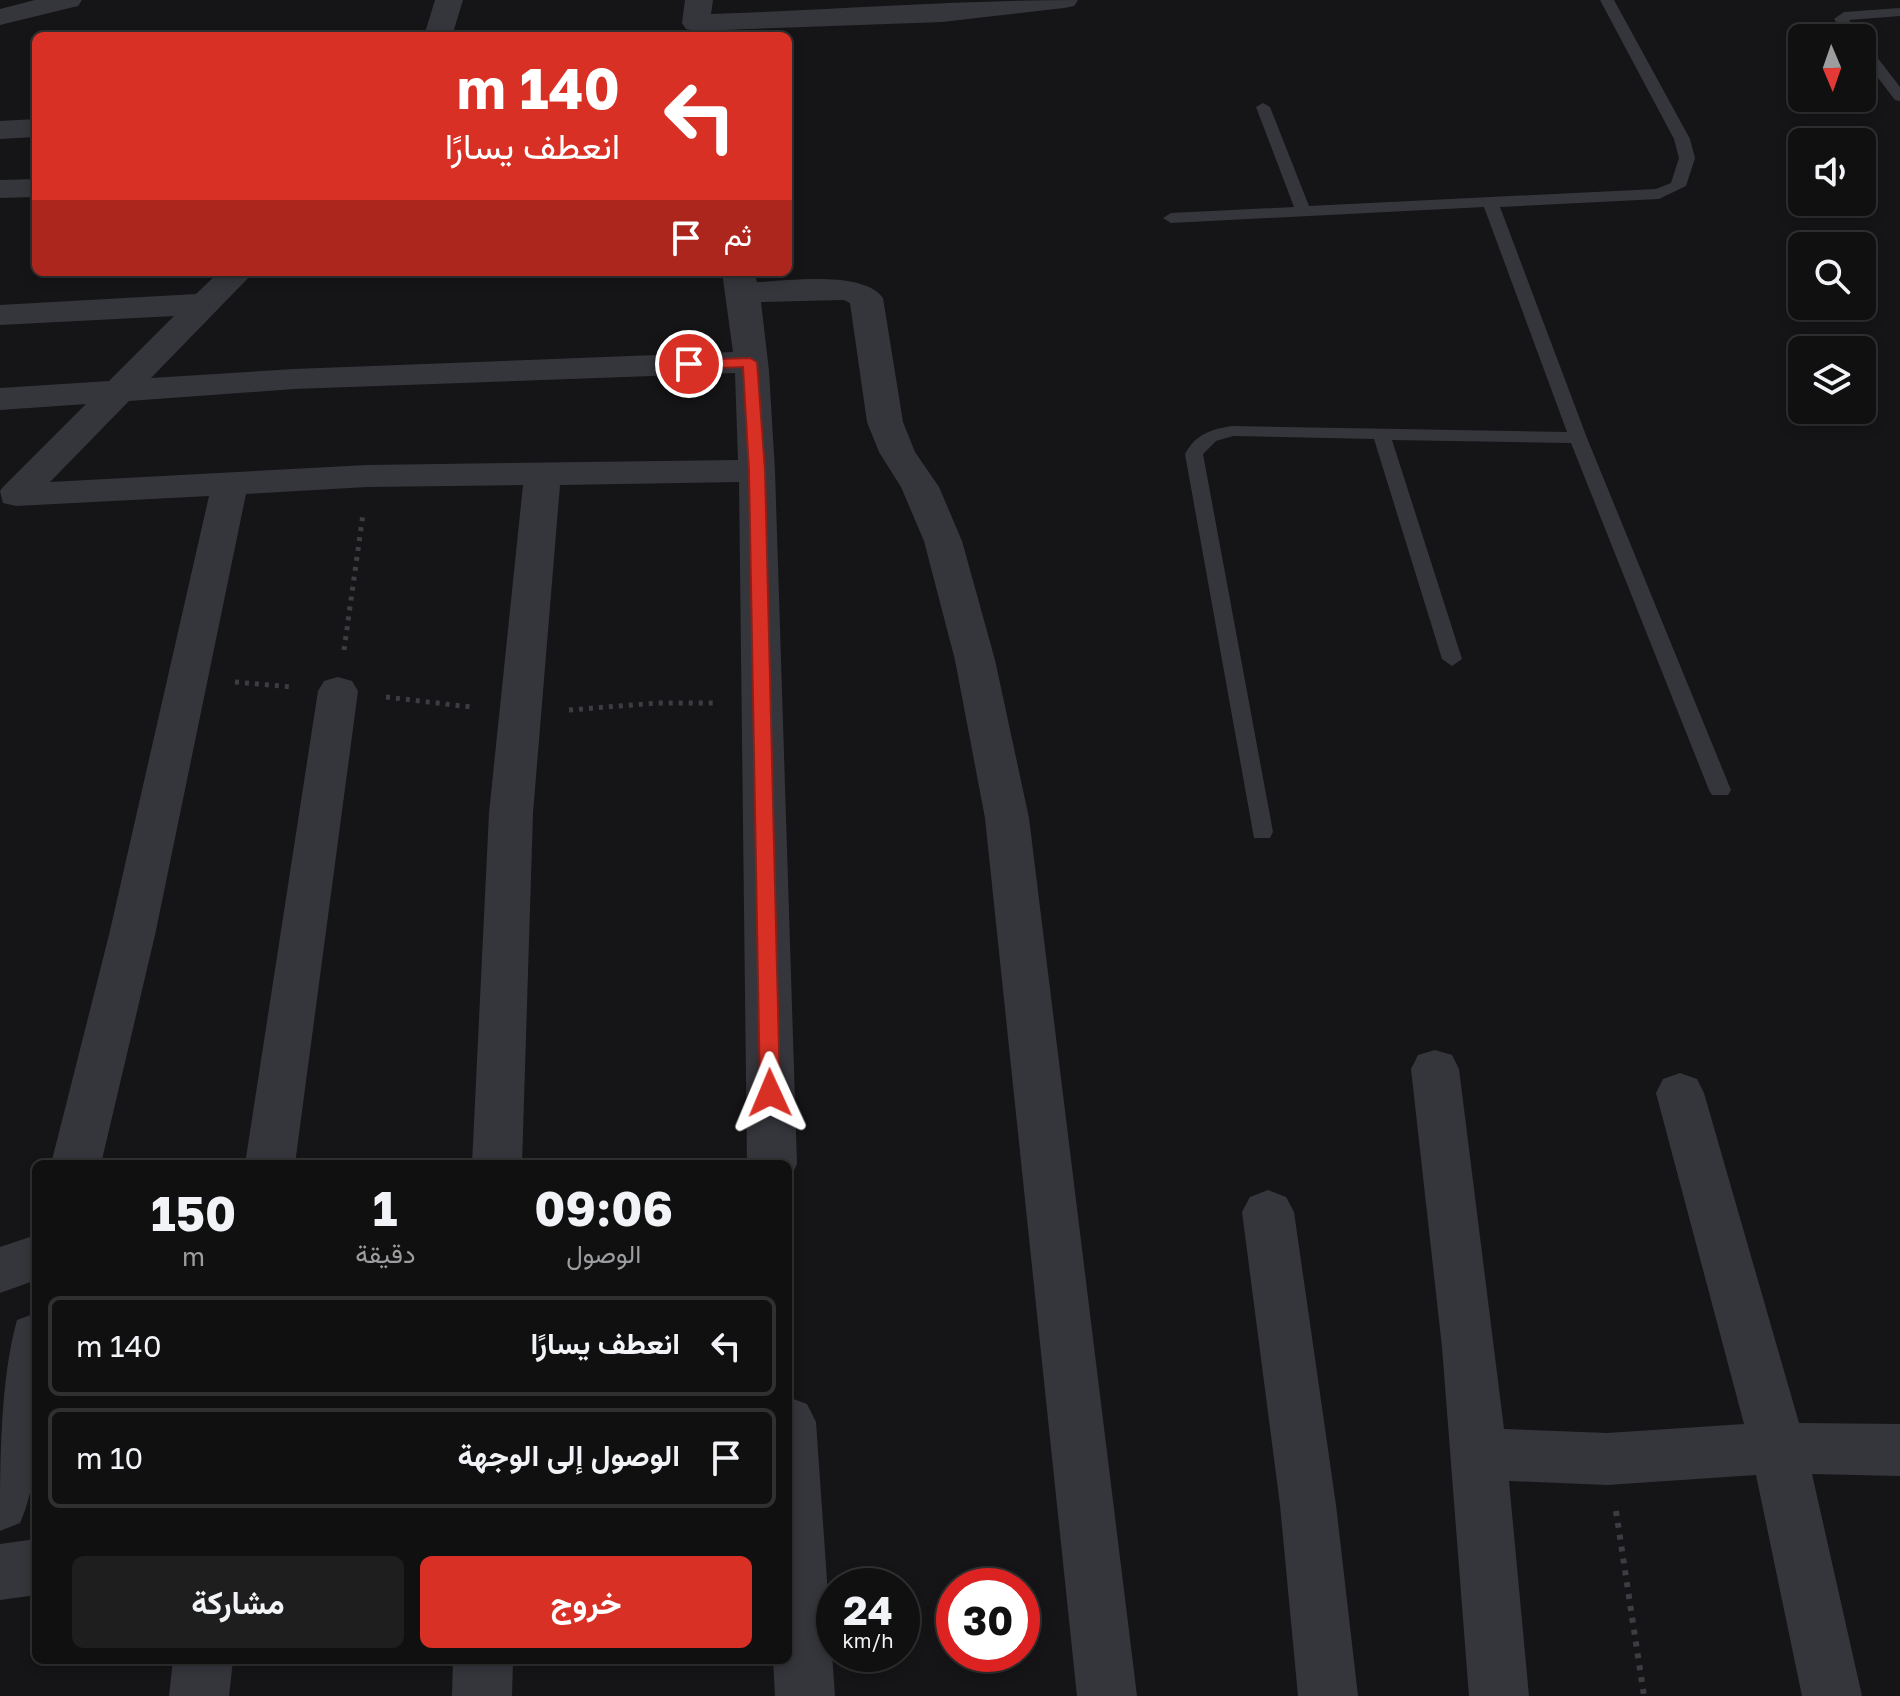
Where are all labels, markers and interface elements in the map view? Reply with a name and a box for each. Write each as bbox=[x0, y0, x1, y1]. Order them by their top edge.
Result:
north arrow bbox=[1788, 24, 1876, 112]
map controls bbox=[1788, 24, 1876, 424]
text: 140 m bbox=[457, 54, 620, 121]
icon: left bbox=[648, 64, 752, 168]
text: انعطف يسارًا bbox=[445, 124, 620, 167]
button: sound bbox=[1788, 128, 1876, 216]
icon: arrive bbox=[664, 216, 708, 260]
text: ثم bbox=[724, 217, 752, 253]
button: search bbox=[1788, 232, 1876, 320]
pin bbox=[655, 330, 723, 398]
button: layers bbox=[1788, 336, 1876, 424]
icon: arrive bbox=[667, 342, 711, 386]
position arrow bbox=[728, 1051, 812, 1135]
text: 1 bbox=[373, 1179, 398, 1237]
text: 09:06 bbox=[534, 1179, 673, 1237]
text: 150 bbox=[151, 1184, 236, 1242]
text: دقيقة bbox=[355, 1238, 415, 1269]
text: الوصول bbox=[566, 1238, 641, 1269]
text: m bbox=[182, 1241, 205, 1272]
icon: left bbox=[704, 1324, 748, 1368]
text: انعطف يسارًا bbox=[531, 1325, 680, 1361]
text: 140 m bbox=[76, 1328, 162, 1364]
icon: arrive bbox=[704, 1436, 748, 1480]
text: الوصول إلى الوجهة bbox=[458, 1437, 680, 1473]
text: 10 m bbox=[76, 1440, 143, 1476]
button: مشاركة bbox=[72, 1556, 404, 1648]
button: خروج bbox=[420, 1556, 752, 1648]
speed limit sign: 30 bbox=[936, 1568, 1040, 1672]
text: 24 bbox=[843, 1586, 893, 1634]
text: km/h bbox=[843, 1628, 893, 1652]

